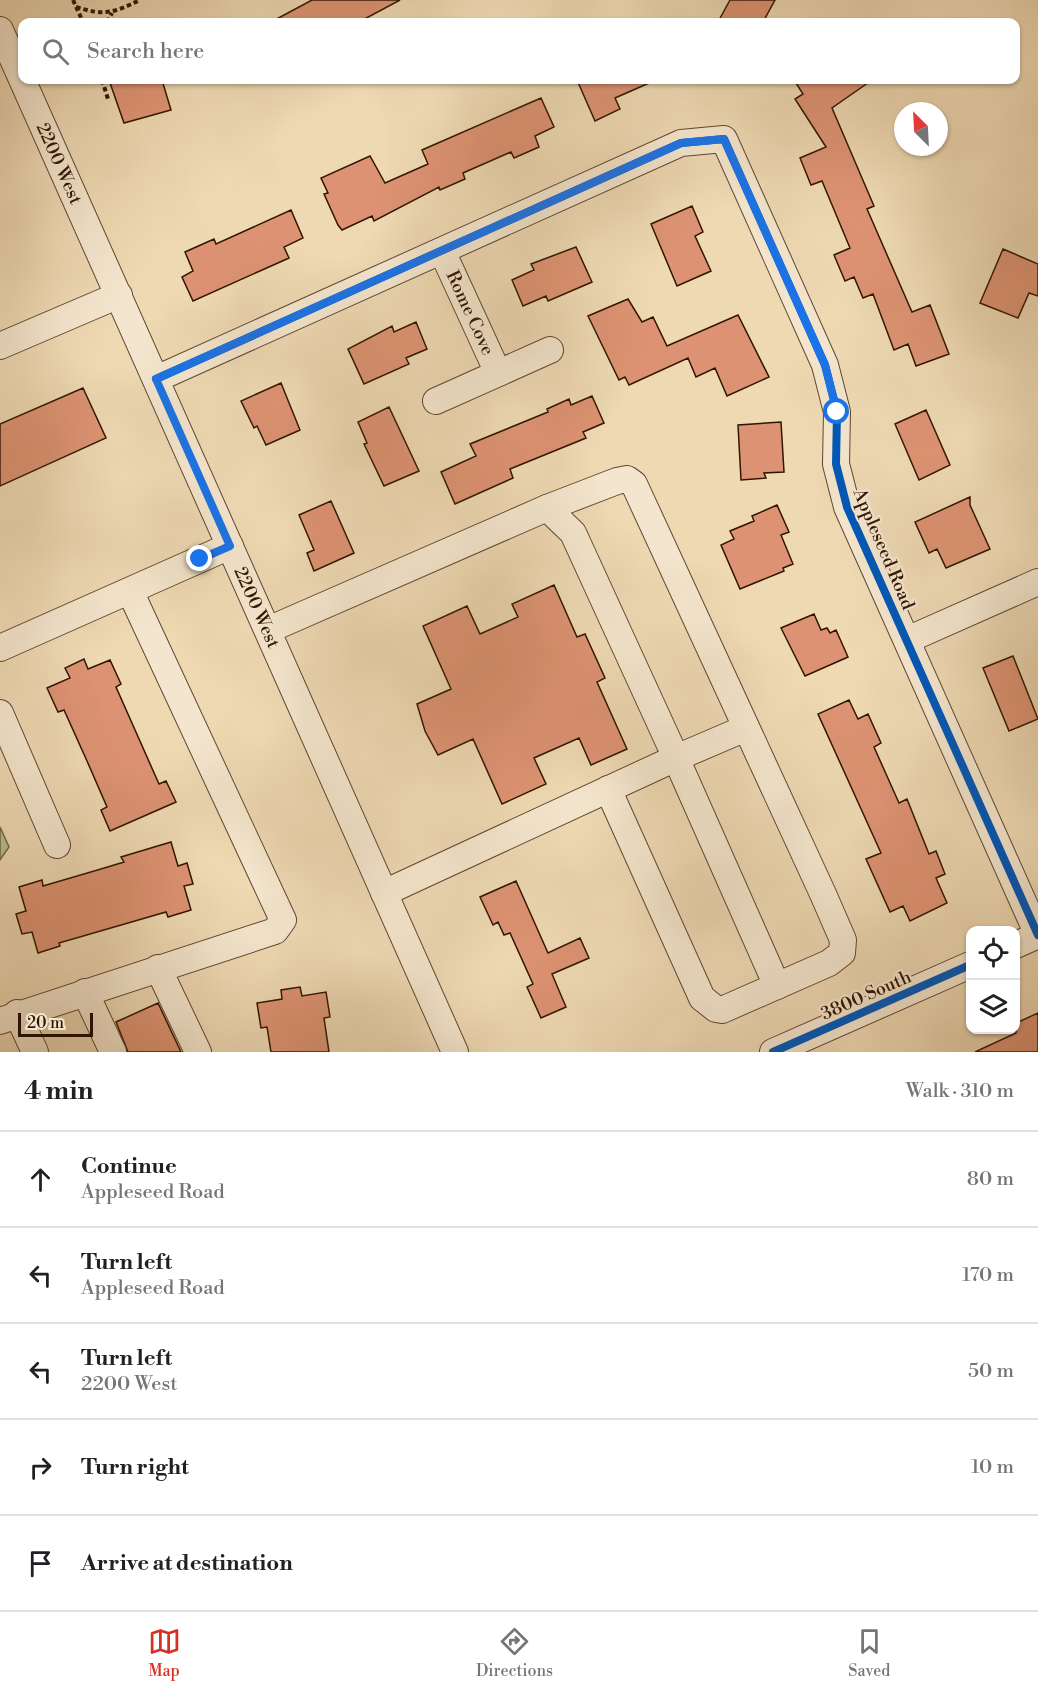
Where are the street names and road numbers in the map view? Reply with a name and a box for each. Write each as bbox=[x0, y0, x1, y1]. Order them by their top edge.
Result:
street label: 2200 West bbox=[31, 119, 87, 208]
street label: Rome Cove bbox=[440, 267, 499, 359]
street label: Appleseed Road bbox=[847, 484, 920, 614]
street label: 2200 West bbox=[228, 563, 285, 652]
street label: 3800 South bbox=[817, 965, 915, 1026]

